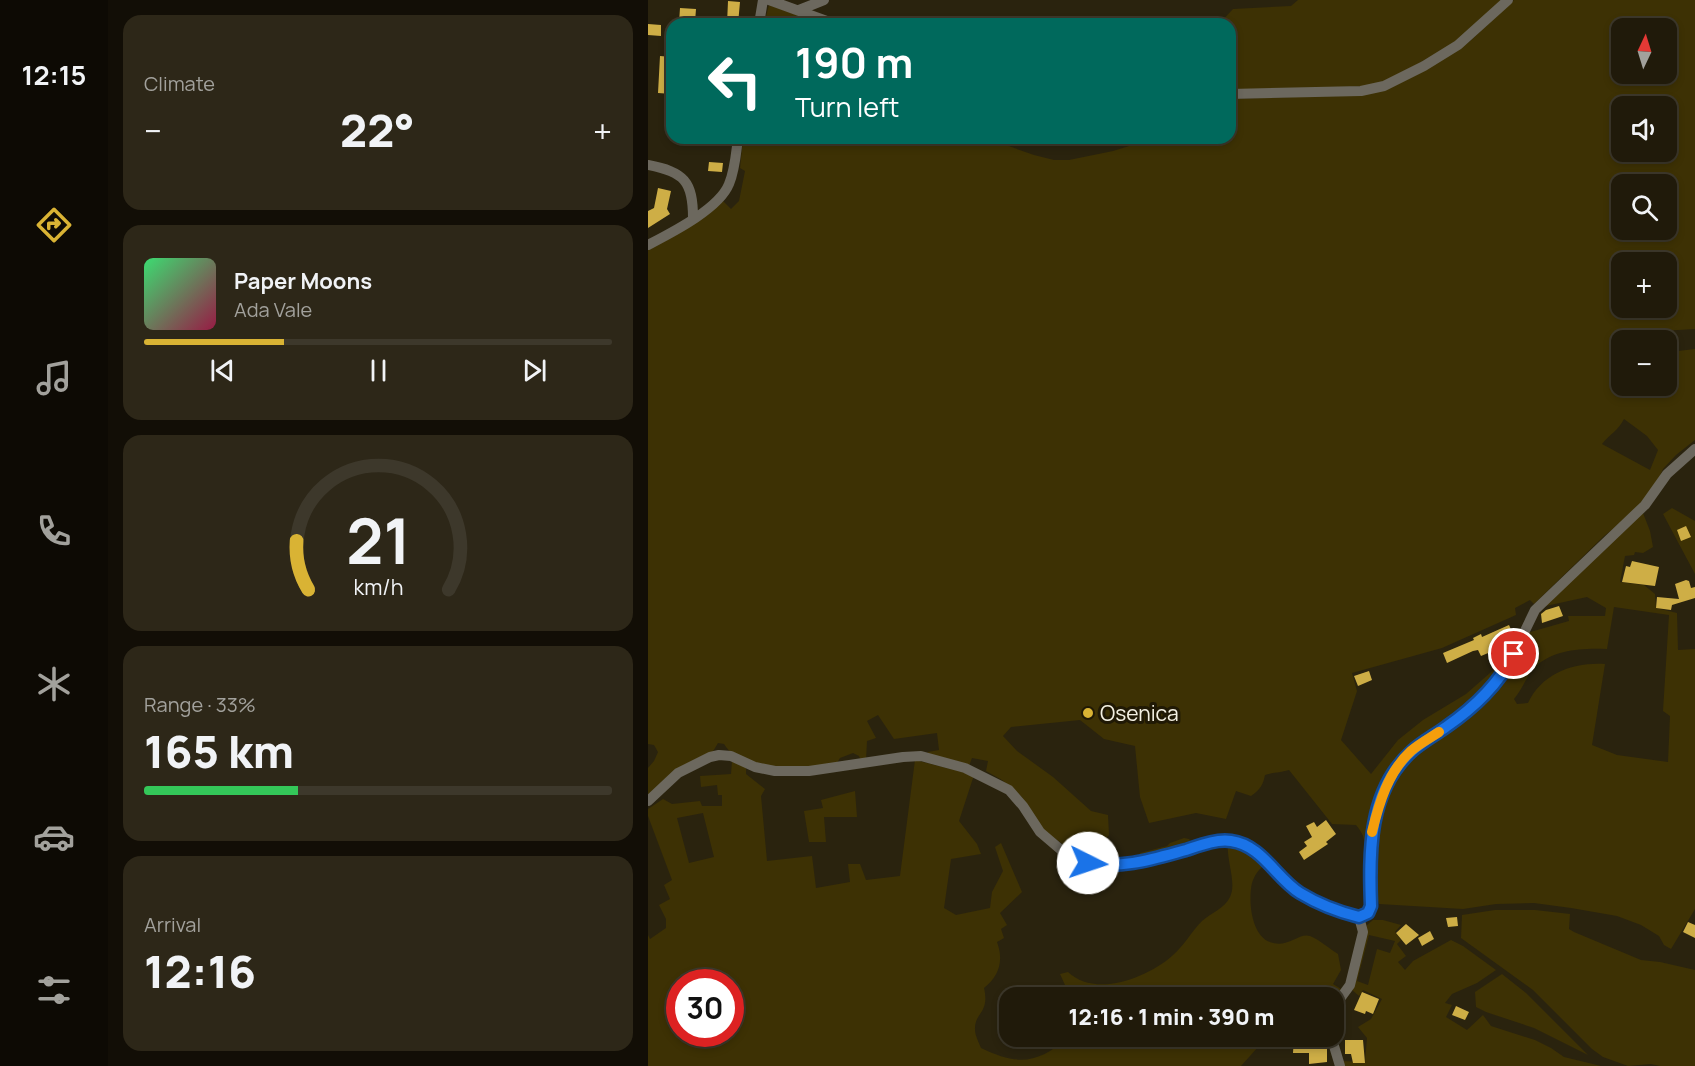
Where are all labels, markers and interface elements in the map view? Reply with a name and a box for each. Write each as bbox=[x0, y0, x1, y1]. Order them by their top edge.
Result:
north arrow bbox=[1611, 18, 1677, 84]
map controls bbox=[1611, 18, 1677, 396]
text: 190 m bbox=[795, 33, 913, 91]
icon: left bbox=[696, 42, 774, 120]
text: 12:15 bbox=[22, 56, 86, 93]
text: Climate bbox=[144, 70, 215, 97]
text: Turn left bbox=[795, 88, 899, 125]
button: sound bbox=[1611, 96, 1677, 162]
text: 22° bbox=[340, 99, 415, 161]
text: − bbox=[144, 108, 162, 153]
text: + bbox=[593, 108, 612, 153]
button: search bbox=[1611, 174, 1677, 240]
icon: directions bbox=[33, 204, 75, 246]
button: + bbox=[1611, 252, 1677, 318]
text: Paper Moons bbox=[234, 266, 372, 296]
text: Ada Vale bbox=[234, 296, 312, 323]
button: − bbox=[1611, 330, 1677, 396]
icon: previous bbox=[206, 354, 239, 387]
icon: pause bbox=[362, 354, 395, 387]
icon: next bbox=[518, 354, 551, 387]
icon: music bbox=[33, 357, 75, 399]
text: 21 bbox=[346, 497, 410, 583]
icon: phone bbox=[33, 510, 75, 552]
text: km/h bbox=[353, 572, 403, 601]
pin bbox=[1488, 628, 1539, 679]
icon: arrive bbox=[1497, 637, 1530, 670]
icon: climate bbox=[33, 663, 75, 705]
text: Range · 33% bbox=[144, 691, 256, 718]
place label: Osenica bbox=[1100, 699, 1179, 727]
marker: Osenica bbox=[1081, 706, 1095, 720]
text: 165 km bbox=[144, 720, 294, 782]
icon: car bbox=[33, 816, 75, 858]
position arrow bbox=[1056, 831, 1120, 895]
text: Arrival bbox=[144, 911, 201, 938]
text: 12:16 bbox=[144, 940, 256, 1002]
icon: filters bbox=[33, 969, 75, 1011]
speed limit sign: 30 bbox=[666, 969, 744, 1047]
text: 12:16 · 1 min · 390 m bbox=[1069, 1002, 1274, 1032]

